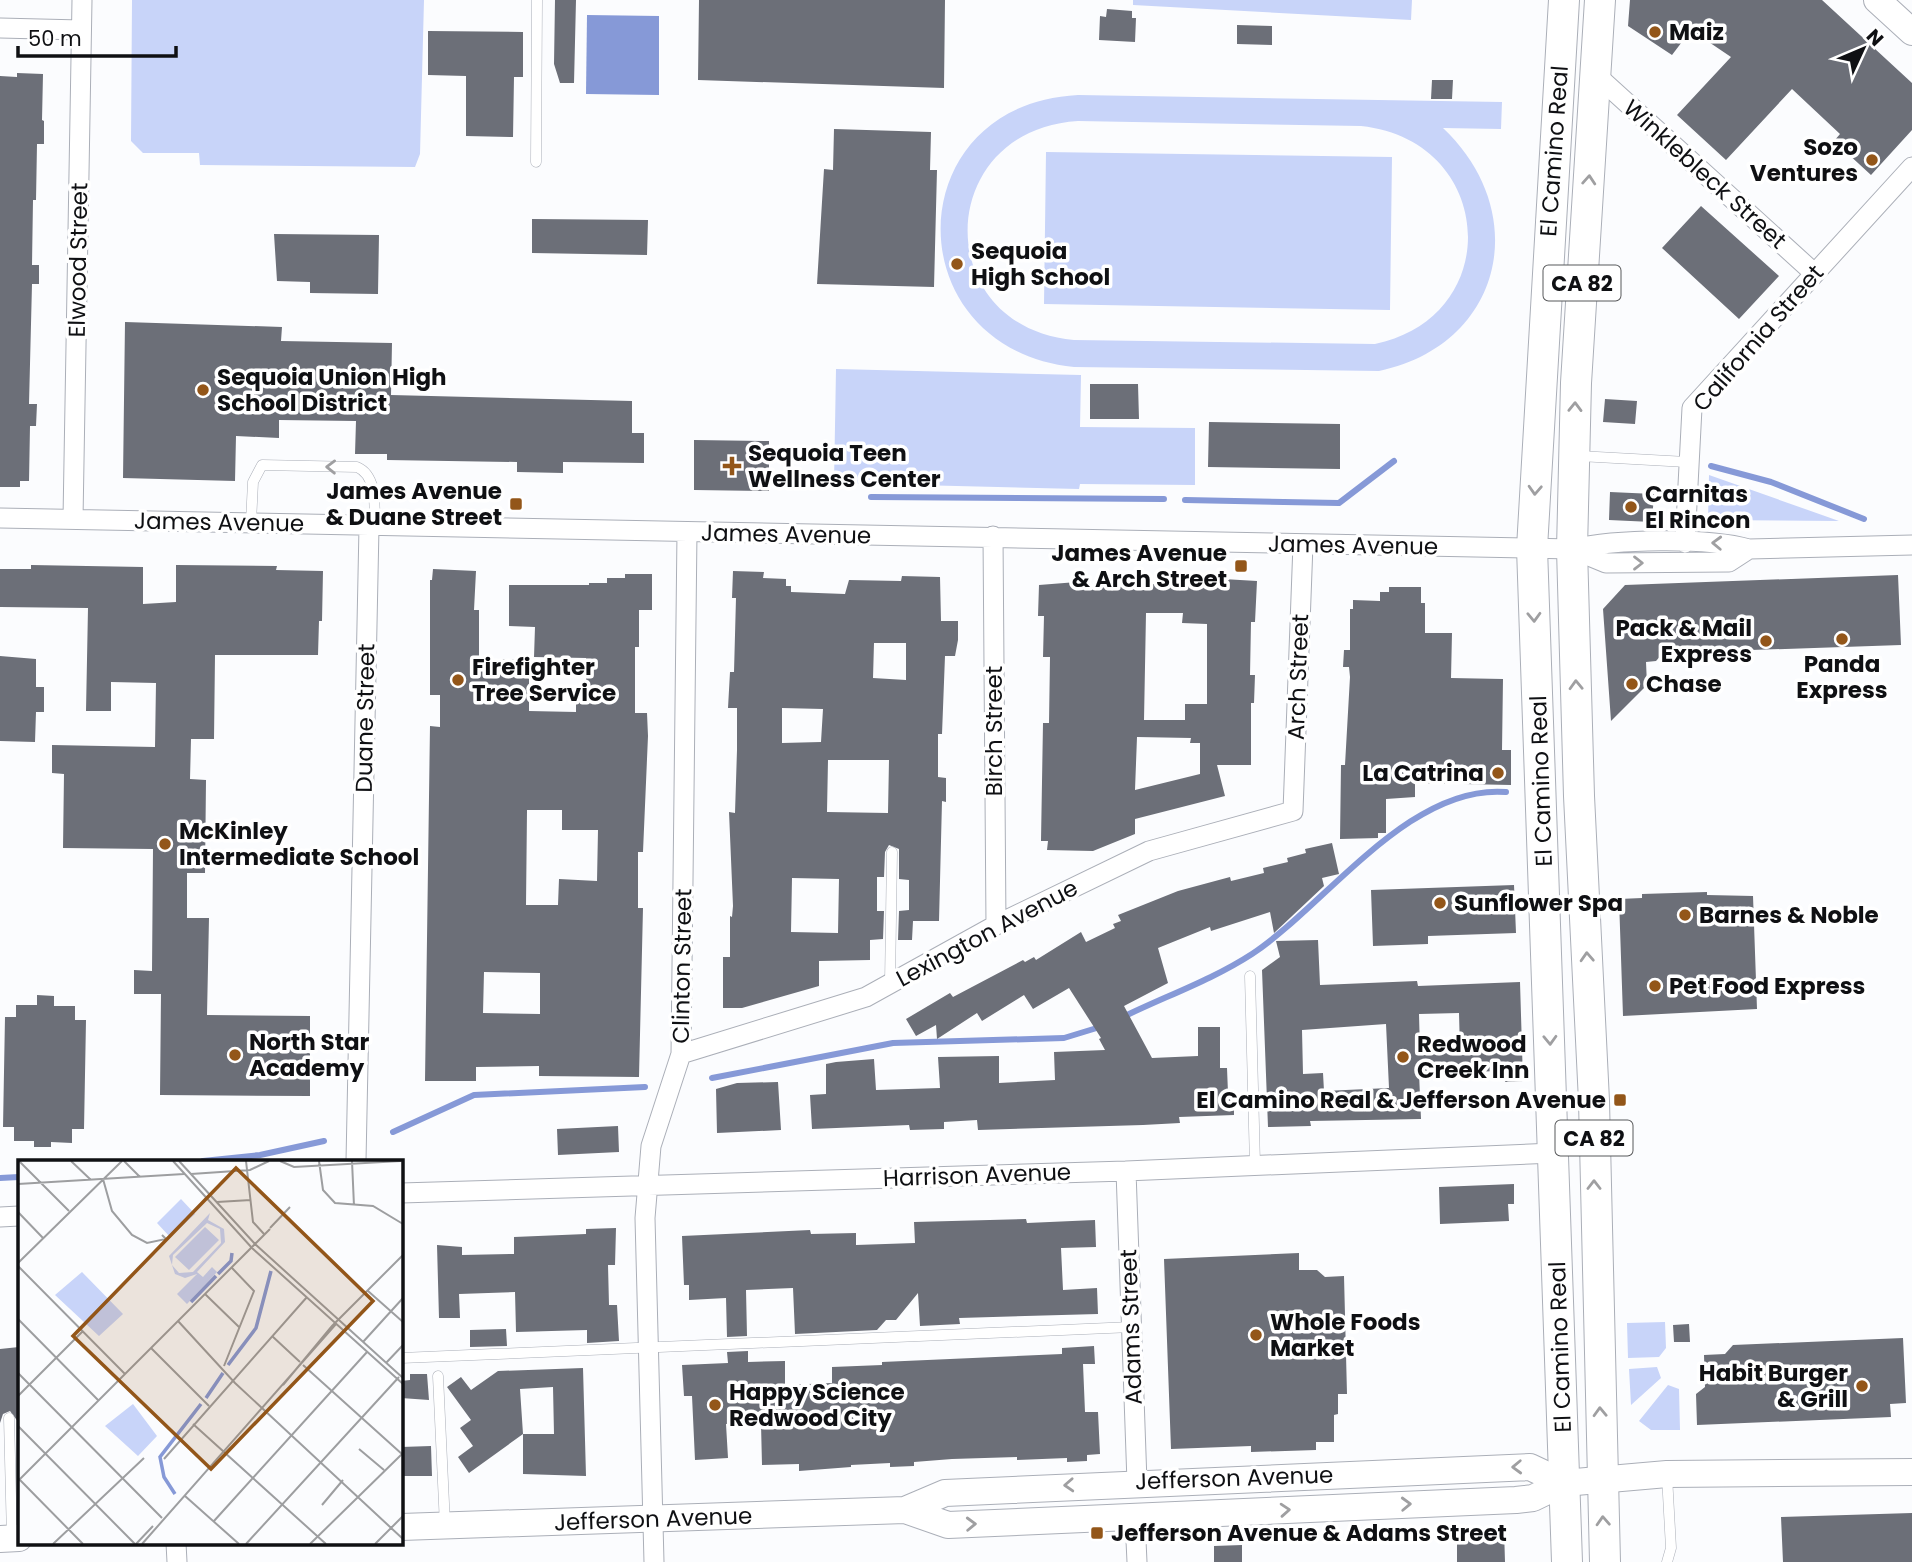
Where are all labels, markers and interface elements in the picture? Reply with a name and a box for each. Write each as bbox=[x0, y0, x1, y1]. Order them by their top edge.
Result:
scale bar bbox=[18, 14, 175, 58]
north arrow bbox=[1828, 14, 1898, 84]
place label: Maiz bbox=[1669, 16, 1724, 48]
text: N bbox=[1860, 23, 1890, 52]
text: 50 m bbox=[28, 24, 82, 53]
marker: Maiz bbox=[1647, 24, 1663, 40]
street label: El Camino Real bbox=[1532, 64, 1576, 238]
street label: Winklebleck Street bbox=[1617, 92, 1793, 256]
place label: Sozo Ventures bbox=[1750, 131, 1858, 189]
marker: Sozo Ventures bbox=[1864, 152, 1880, 168]
one-way arrow bbox=[1581, 175, 1596, 186]
street label: Elwood Street bbox=[61, 182, 95, 338]
place label: Sequoia High School bbox=[971, 235, 1110, 293]
marker: Sequoia High School bbox=[949, 256, 965, 272]
street label: California Street bbox=[1685, 258, 1831, 418]
road number: CA 82 bbox=[1544, 266, 1620, 300]
place label: Sequoia Union High School District bbox=[217, 361, 447, 419]
marker: Sequoia Union High School District bbox=[195, 382, 211, 398]
one-way arrow bbox=[1567, 402, 1583, 412]
place label: Sequoia Teen Wellness Center bbox=[748, 437, 941, 495]
marker: Sequoia Teen Wellness Center bbox=[722, 456, 742, 476]
one-way arrow bbox=[325, 459, 336, 474]
place label: James Avenue & Duane Street bbox=[325, 475, 502, 533]
place label: Carnitas El Rincon bbox=[1645, 478, 1750, 536]
one-way arrow bbox=[1527, 485, 1542, 496]
marker: James Avenue & Duane Street bbox=[508, 496, 524, 512]
marker: Carnitas El Rincon bbox=[1623, 499, 1639, 515]
street label: James Avenue bbox=[134, 505, 304, 539]
street label: James Avenue bbox=[701, 517, 871, 551]
street label: James Avenue bbox=[1268, 528, 1438, 562]
one-way arrow bbox=[1711, 536, 1722, 551]
place label: James Avenue & Arch Street bbox=[1051, 537, 1227, 595]
one-way arrow bbox=[1633, 555, 1643, 571]
marker: James Avenue & Arch Street bbox=[1233, 558, 1249, 574]
one-way arrow bbox=[1527, 611, 1542, 622]
place label: Pack & Mail Express bbox=[1615, 612, 1752, 670]
street label: Arch Street bbox=[1280, 613, 1316, 741]
marker: Panda Express bbox=[1834, 631, 1850, 647]
marker: Pack & Mail Express bbox=[1758, 633, 1774, 649]
street label: Duane Street bbox=[348, 643, 382, 793]
place label: Panda Express bbox=[1796, 648, 1888, 706]
place label: Firefighter Tree Service bbox=[472, 651, 616, 709]
street label: Birch Street bbox=[978, 666, 1010, 796]
place label: Chase bbox=[1646, 668, 1722, 700]
marker: Firefighter Tree Service bbox=[450, 672, 466, 688]
marker: Chase bbox=[1624, 676, 1640, 692]
one-way arrow bbox=[1568, 679, 1584, 690]
street label: El Camino Real bbox=[1522, 695, 1560, 867]
place label: La Catrina bbox=[1362, 757, 1484, 789]
marker: La Catrina bbox=[1490, 765, 1506, 781]
place label: McKinley Intermediate School bbox=[179, 815, 419, 873]
marker: McKinley Intermediate School bbox=[157, 836, 173, 852]
street label: Lexington Avenue bbox=[891, 872, 1083, 994]
place label: Sunflower Spa bbox=[1454, 887, 1623, 919]
street label: Clinton Street bbox=[665, 888, 699, 1044]
marker: Sunflower Spa bbox=[1432, 895, 1448, 911]
place label: Barnes & Noble bbox=[1699, 899, 1879, 931]
marker: Barnes & Noble bbox=[1677, 907, 1693, 923]
one-way arrow bbox=[1580, 951, 1595, 962]
place label: Pet Food Express bbox=[1669, 970, 1865, 1002]
marker: Pet Food Express bbox=[1647, 978, 1663, 994]
place label: North Star Academy bbox=[249, 1026, 370, 1084]
place label: Redwood Creek Inn bbox=[1417, 1028, 1530, 1086]
one-way arrow bbox=[1542, 1035, 1558, 1046]
marker: North Star Academy bbox=[227, 1047, 243, 1063]
marker: Redwood Creek Inn bbox=[1395, 1049, 1411, 1065]
place label: El Camino Real & Jefferson Avenue bbox=[1196, 1084, 1606, 1116]
marker: El Camino Real & Jefferson Avenue bbox=[1612, 1092, 1628, 1108]
road number: CA 82 bbox=[1556, 1120, 1632, 1156]
street label: Harrison Avenue bbox=[882, 1156, 1072, 1194]
inset map bbox=[18, 1160, 402, 1544]
one-way arrow bbox=[1586, 1179, 1602, 1189]
street label: Adams Street bbox=[1112, 1249, 1150, 1405]
street label: El Camino Real bbox=[1541, 1261, 1579, 1433]
place label: Whole Foods Market bbox=[1270, 1306, 1421, 1364]
marker: Whole Foods Market bbox=[1248, 1327, 1264, 1343]
place label: Habit Burger & Grill bbox=[1699, 1357, 1848, 1415]
place label: Happy Science Redwood City bbox=[729, 1376, 905, 1434]
marker: Habit Burger & Grill bbox=[1854, 1378, 1870, 1394]
marker: Happy Science Redwood City bbox=[707, 1397, 723, 1413]
one-way arrow bbox=[1593, 1406, 1608, 1417]
street label: Jefferson Avenue bbox=[1134, 1459, 1334, 1497]
one-way arrow bbox=[1511, 1460, 1522, 1475]
one-way arrow bbox=[1063, 1478, 1074, 1493]
one-way arrow bbox=[1400, 1496, 1411, 1511]
street label: Jefferson Avenue bbox=[553, 1500, 753, 1538]
one-way arrow bbox=[1279, 1503, 1290, 1518]
one-way arrow bbox=[1596, 1515, 1611, 1526]
one-way arrow bbox=[965, 1516, 976, 1531]
place label: Jefferson Avenue & Adams Street bbox=[1111, 1517, 1507, 1549]
marker: Jefferson Avenue & Adams Street bbox=[1089, 1525, 1105, 1541]

